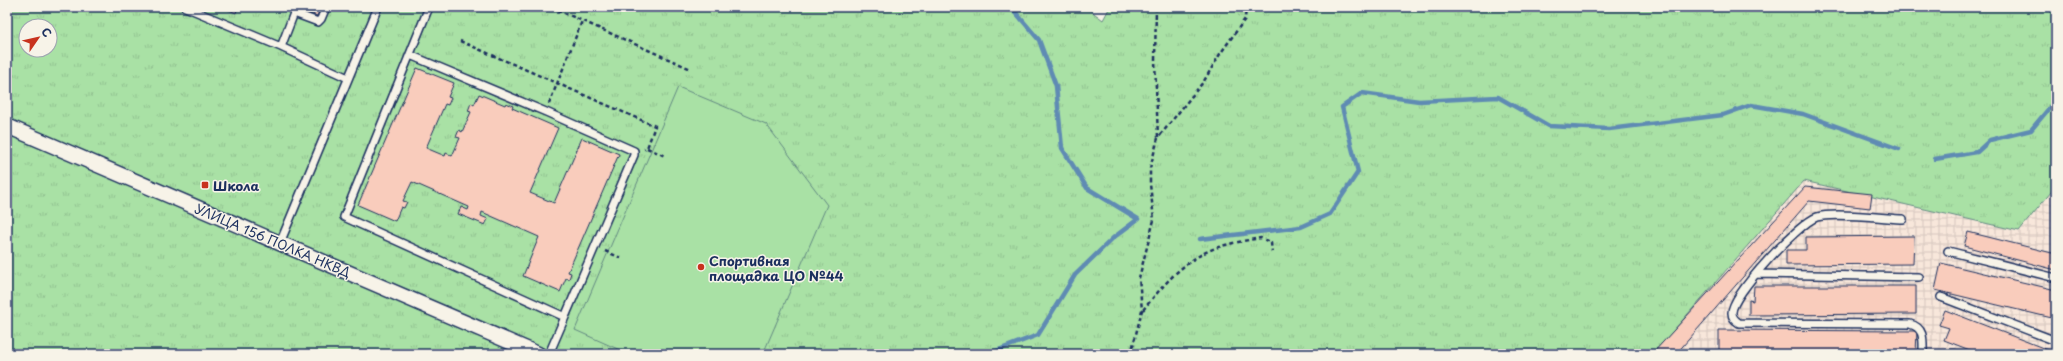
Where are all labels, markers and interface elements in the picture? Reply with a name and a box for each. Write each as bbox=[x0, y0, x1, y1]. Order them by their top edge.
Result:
north arrow bbox=[18, 18, 58, 58]
text: С bbox=[37, 24, 56, 40]
place label: Школа bbox=[213, 176, 259, 195]
marker: Школа bbox=[200, 180, 210, 190]
street label: УЛИЦА 156 ПОЛКА НКВД bbox=[192, 198, 354, 282]
place label: Спортивная площадка ЦО №44 bbox=[709, 251, 844, 285]
marker: Спортивная площадка ЦО №44 bbox=[696, 262, 706, 272]

